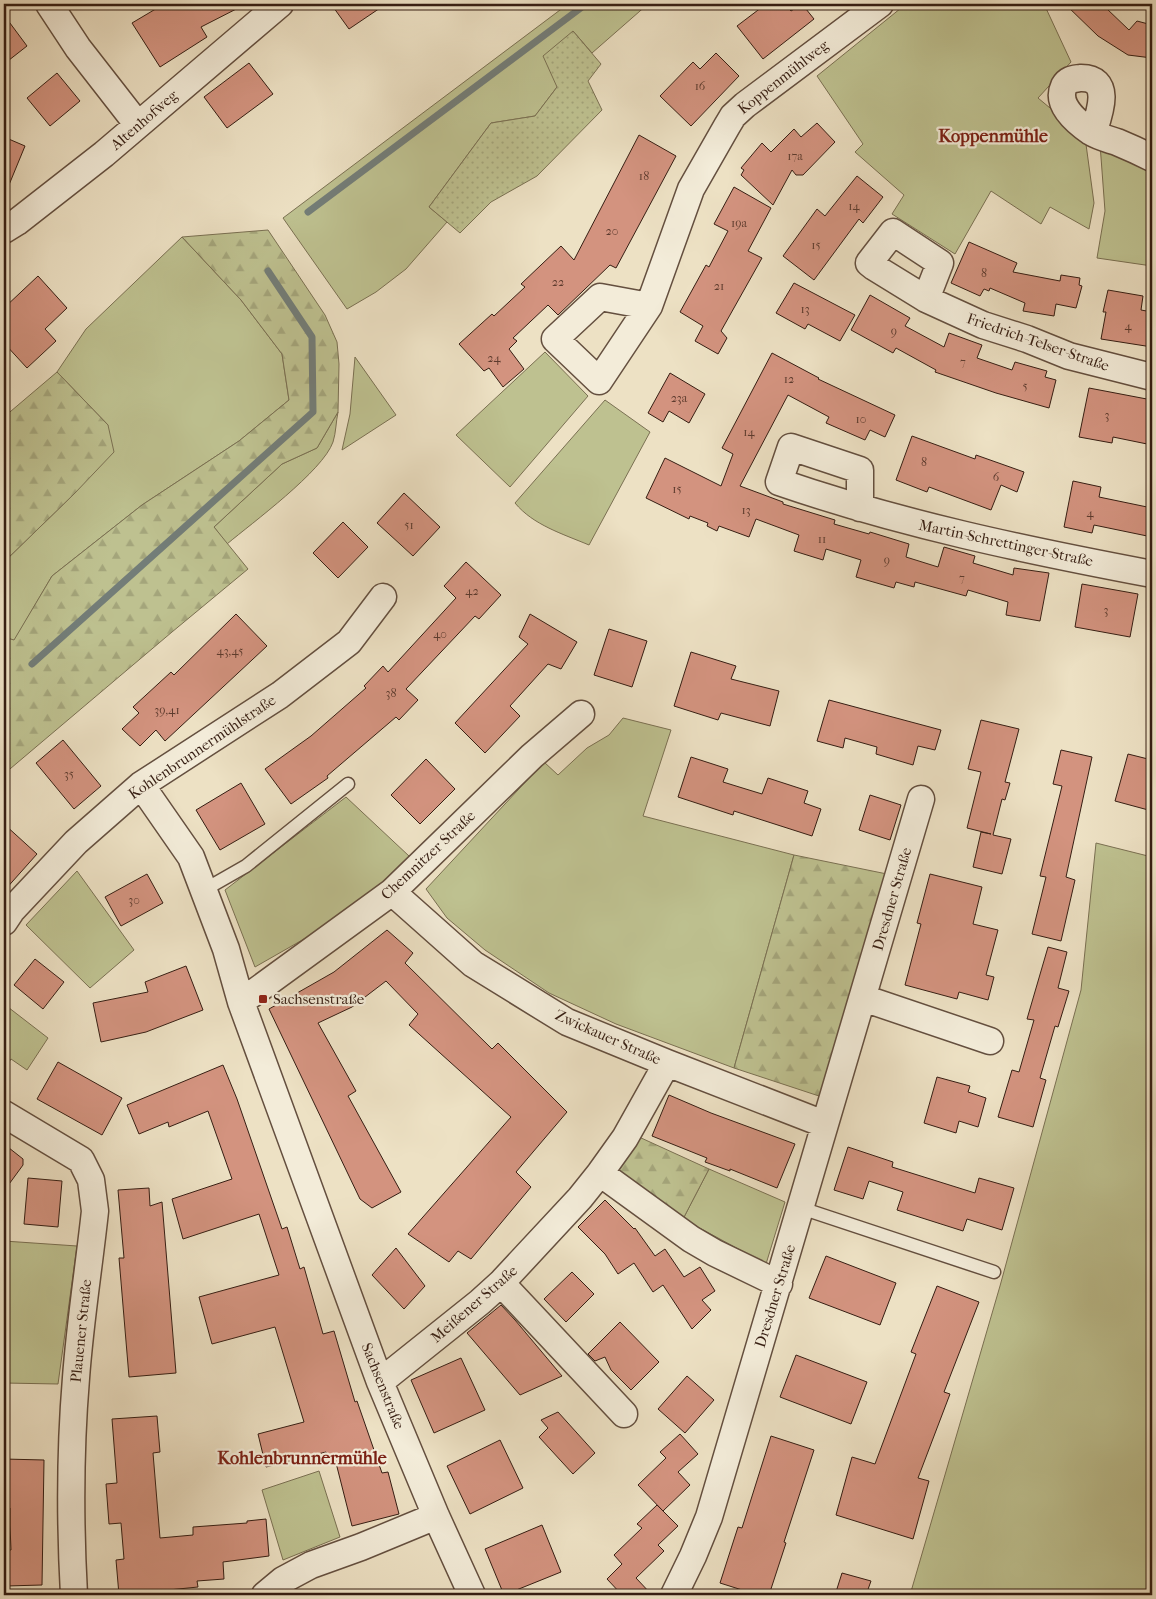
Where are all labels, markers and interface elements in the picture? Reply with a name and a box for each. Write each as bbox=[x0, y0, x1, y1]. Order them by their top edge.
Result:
street label: Koppenmühlweg bbox=[734, 35, 833, 118]
house number: 16 bbox=[695, 79, 706, 93]
street label: Altenhofweg bbox=[106, 85, 182, 155]
district label: Koppenmühle bbox=[938, 126, 1048, 147]
house number: 17a bbox=[787, 149, 803, 163]
house number: 18 bbox=[639, 169, 649, 183]
house number: 14 bbox=[848, 199, 861, 213]
house number: 19a bbox=[731, 216, 748, 230]
house number: 20 bbox=[606, 224, 618, 238]
house number: 15 bbox=[811, 238, 821, 252]
house number: 8 bbox=[981, 266, 987, 280]
house number: 22 bbox=[552, 275, 564, 289]
house number: 21 bbox=[714, 279, 724, 293]
house number: 13 bbox=[800, 302, 810, 316]
street label: Friedrich-Telser-Straße bbox=[964, 309, 1112, 375]
house number: 4 bbox=[1124, 319, 1132, 333]
house number: 9 bbox=[891, 324, 897, 338]
house number: 24 bbox=[487, 351, 502, 365]
house number: 7 bbox=[960, 355, 966, 369]
house number: 12 bbox=[784, 372, 794, 386]
house number: 5 bbox=[1022, 379, 1028, 393]
house number: 23a bbox=[671, 391, 688, 405]
house number: 3 bbox=[1105, 408, 1110, 422]
house number: 10 bbox=[856, 412, 866, 426]
house number: 14 bbox=[743, 425, 756, 439]
house number: 8 bbox=[921, 455, 927, 469]
house number: 6 bbox=[993, 470, 1000, 484]
house number: 15 bbox=[672, 482, 682, 496]
house number: 13 bbox=[741, 503, 751, 517]
house number: 4 bbox=[1086, 506, 1094, 520]
street label: Martin-Schrettinger-Straße bbox=[917, 516, 1095, 570]
house number: 51 bbox=[404, 518, 414, 532]
house number: 11 bbox=[818, 532, 826, 546]
house number: 9 bbox=[884, 553, 890, 567]
house number: 7 bbox=[959, 571, 965, 585]
house number: 42 bbox=[465, 584, 479, 598]
house number: 3 bbox=[1104, 603, 1109, 617]
house number: 40 bbox=[433, 627, 447, 641]
house number: 43,45 bbox=[217, 644, 243, 658]
house number: 38 bbox=[386, 686, 396, 700]
street label: Kohlenbrunnermühlstraße bbox=[125, 691, 280, 803]
house number: 39,41 bbox=[154, 703, 180, 717]
house number: 35 bbox=[64, 767, 74, 781]
street label: Chemnitzer Straße bbox=[377, 806, 479, 903]
street label: Dresdner Straße bbox=[869, 845, 915, 953]
house number: 30 bbox=[128, 893, 140, 907]
place label: Sachsenstraße bbox=[273, 990, 365, 1008]
marker: Sachsenstraße bbox=[257, 993, 269, 1005]
street label: Zwickauer Straße bbox=[552, 1006, 664, 1069]
street label: Dresdner Straße bbox=[751, 1242, 799, 1350]
street label: Meißener Straße bbox=[427, 1261, 521, 1346]
street label: Plauener Straße bbox=[67, 1278, 95, 1383]
street label: Sachsenstraße bbox=[358, 1340, 409, 1432]
district label: Kohlenbrunnermühle bbox=[217, 1448, 387, 1469]

